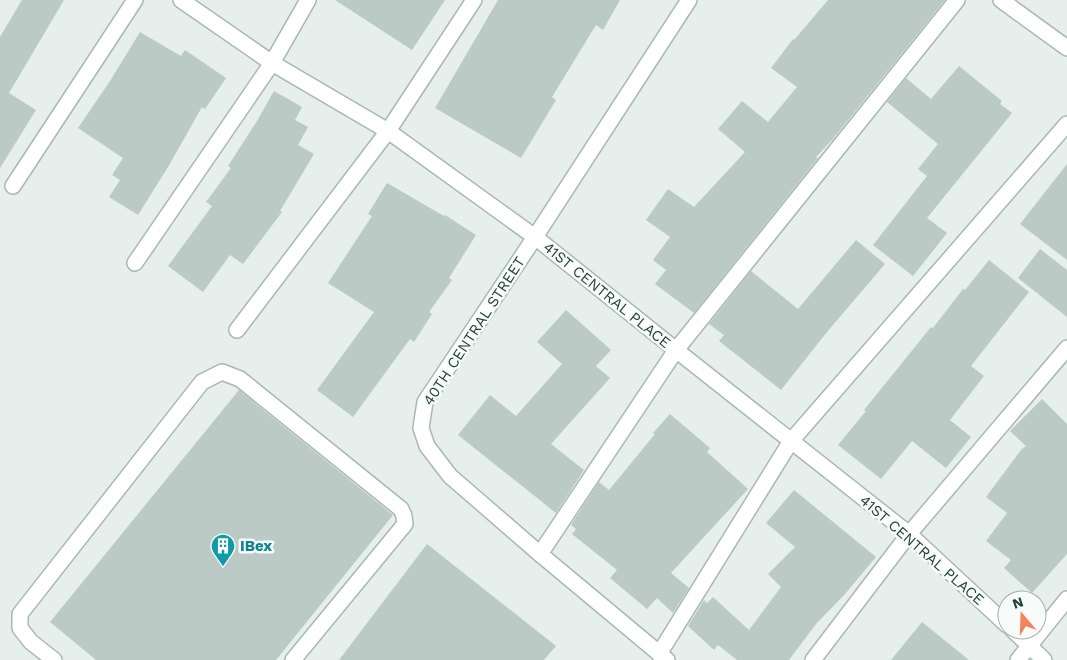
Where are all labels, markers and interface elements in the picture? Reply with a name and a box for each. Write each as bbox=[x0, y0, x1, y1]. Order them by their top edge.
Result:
street label: 41ST CENTRAL PLACE bbox=[540, 238, 674, 352]
street label: 40TH CENTRAL STREET bbox=[419, 253, 529, 409]
street label: 41ST CENTRAL PLACE bbox=[856, 491, 988, 609]
building icon: IBex bbox=[210, 533, 236, 567]
place label: IBex bbox=[240, 537, 272, 555]
north arrow bbox=[997, 590, 1047, 640]
text: N bbox=[1010, 593, 1025, 612]

